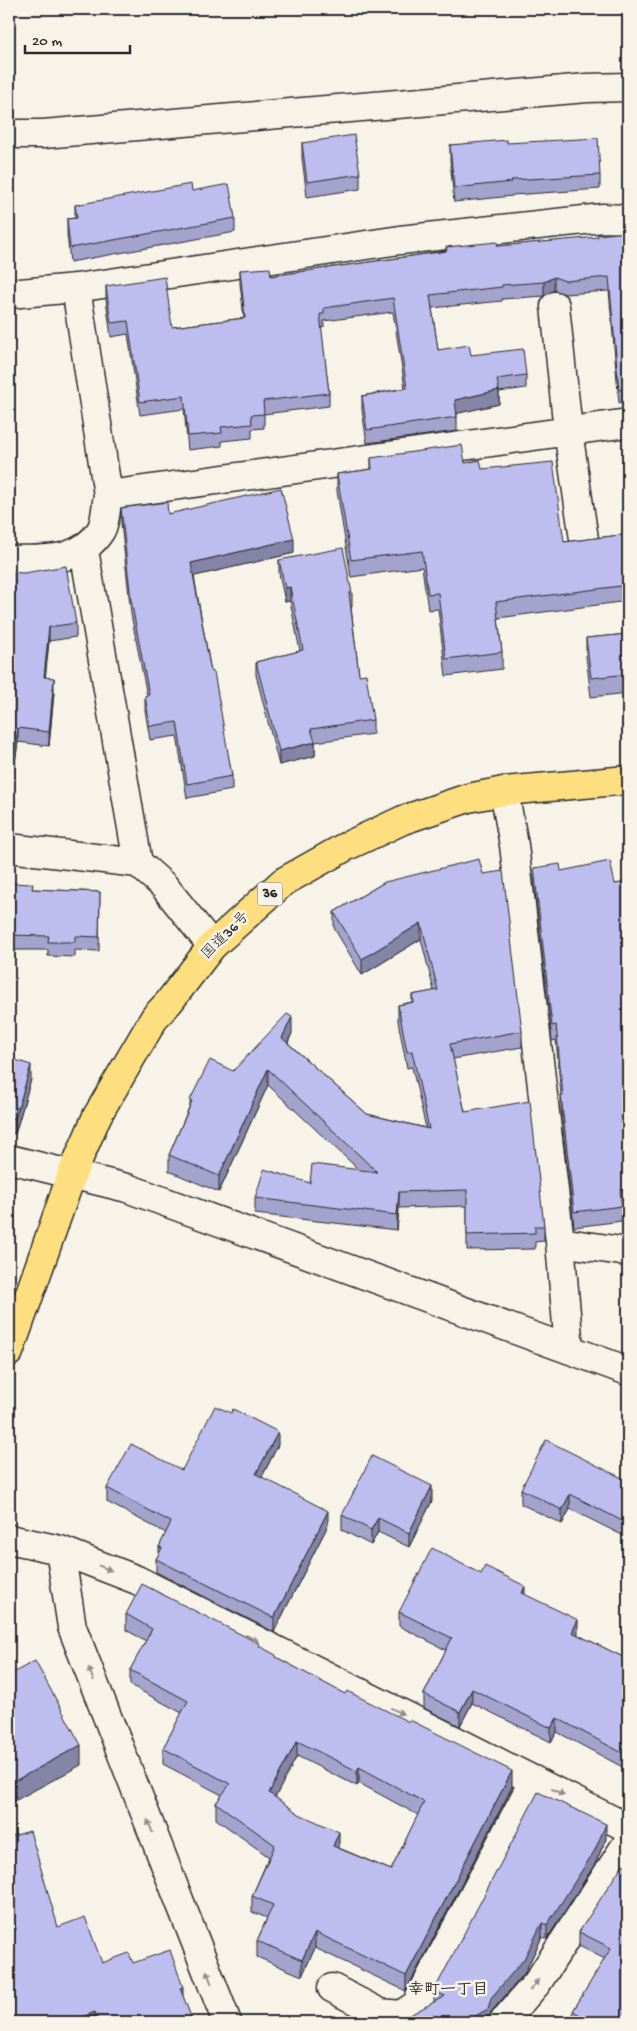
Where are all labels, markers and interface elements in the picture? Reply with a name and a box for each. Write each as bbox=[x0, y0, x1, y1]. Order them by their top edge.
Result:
scale bar bbox=[25, 22, 130, 54]
text: 20 m bbox=[32, 33, 62, 51]
road number: 36 bbox=[258, 882, 282, 906]
street label: 国道36号 bbox=[198, 908, 254, 964]
one-way arrow bbox=[98, 1564, 113, 1572]
one-way arrow bbox=[245, 1634, 259, 1642]
one-way arrow bbox=[87, 1666, 95, 1681]
one-way arrow bbox=[390, 1707, 404, 1715]
one-way arrow bbox=[551, 1788, 565, 1796]
one-way arrow bbox=[146, 1818, 153, 1833]
one-way arrow bbox=[205, 1970, 213, 1984]
one-way arrow bbox=[529, 1979, 540, 1992]
district label: 幸町一丁目 bbox=[408, 1980, 488, 2001]

